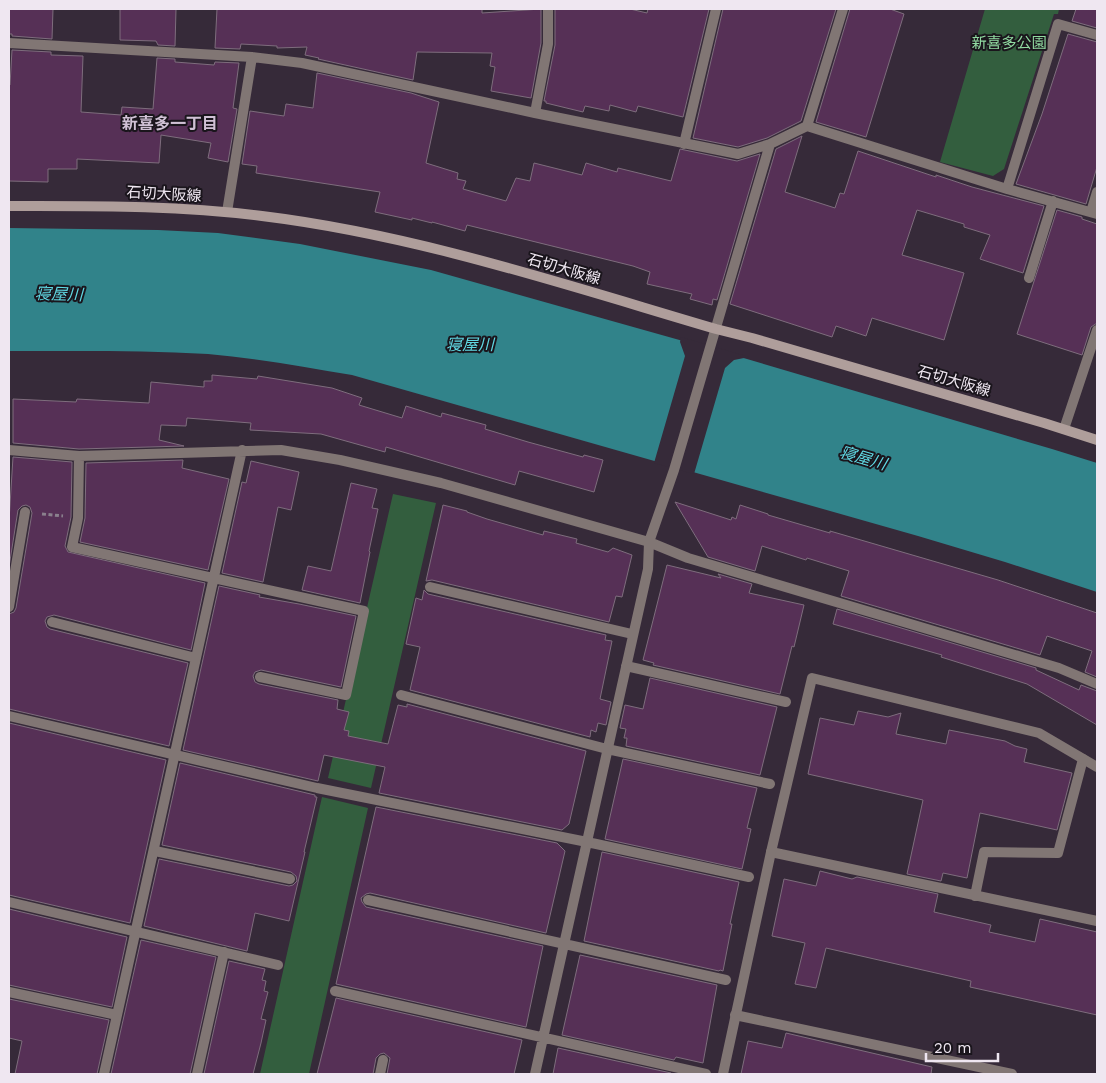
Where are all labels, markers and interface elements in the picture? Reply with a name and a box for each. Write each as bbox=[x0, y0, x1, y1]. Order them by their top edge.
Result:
park label: 新喜多公園 bbox=[971, 34, 1047, 52]
district label: 新喜多一丁目 bbox=[122, 114, 218, 133]
street label: 石切大阪線 bbox=[126, 183, 202, 205]
street label: 石切大阪線 bbox=[525, 250, 603, 288]
water label: 寝屋川 bbox=[35, 284, 85, 304]
water label: 寝屋川 bbox=[446, 335, 496, 354]
street label: 石切大阪線 bbox=[915, 362, 993, 400]
water label: 寝屋川 bbox=[837, 442, 891, 474]
scale bar bbox=[926, 1030, 998, 1062]
text: 20 m bbox=[934, 1039, 972, 1057]

